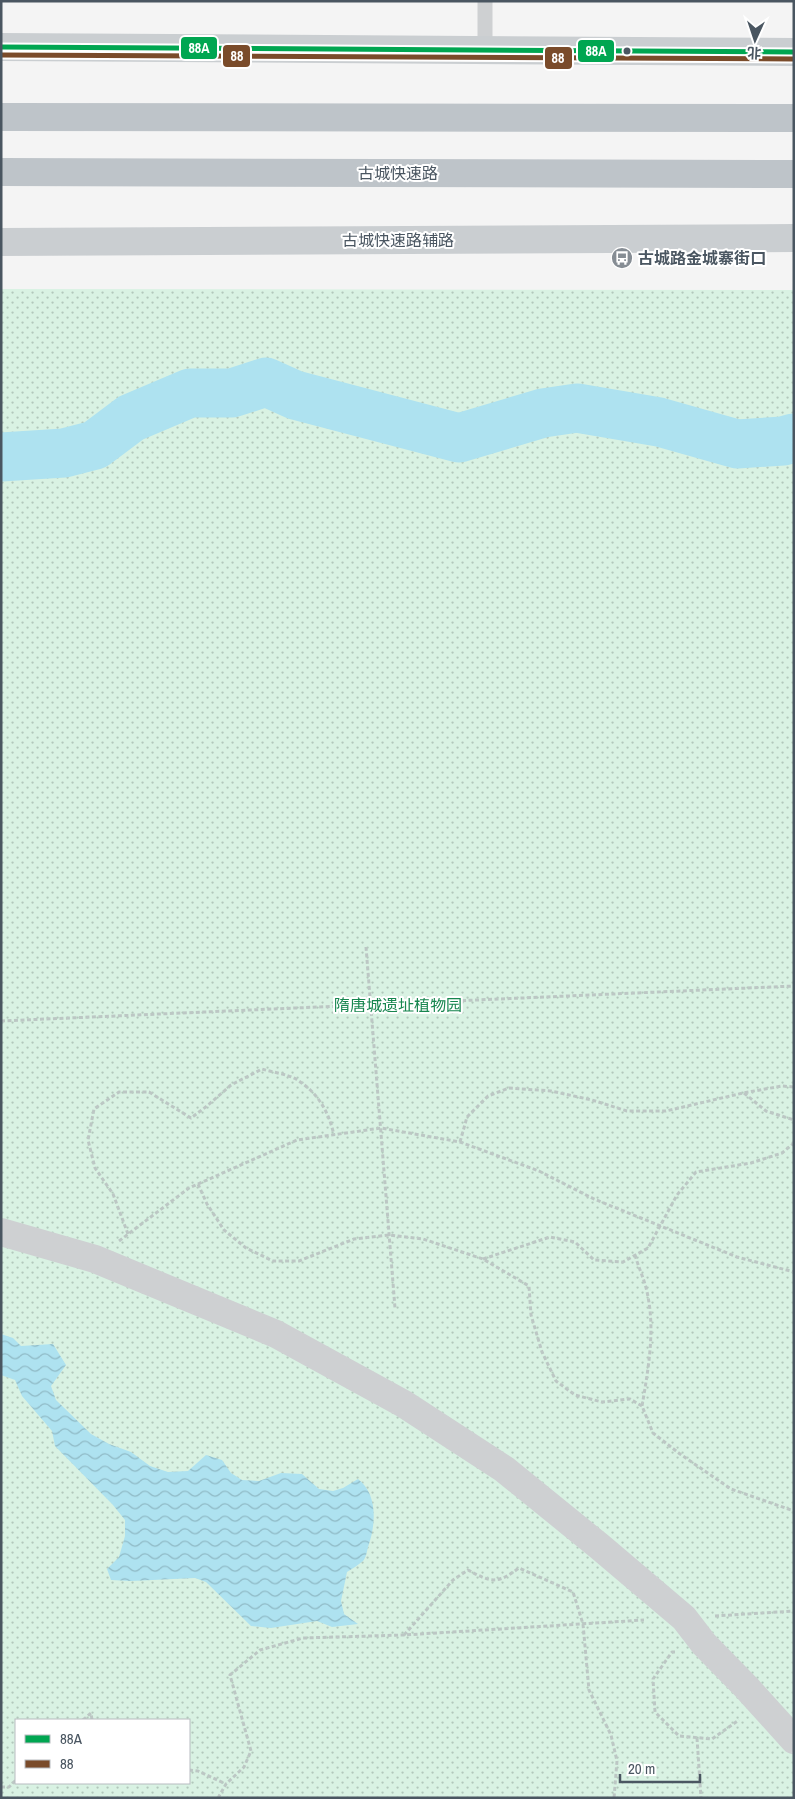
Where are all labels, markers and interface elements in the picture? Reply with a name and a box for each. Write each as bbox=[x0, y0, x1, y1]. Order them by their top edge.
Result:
north arrow bbox=[730, 15, 780, 65]
line badge: 88A bbox=[180, 36, 218, 60]
text: 88A bbox=[188, 39, 210, 57]
line badge: 88A bbox=[577, 39, 615, 63]
text: 88A bbox=[585, 42, 607, 60]
line badge: 88 bbox=[222, 44, 251, 68]
text: 北 bbox=[747, 44, 762, 62]
line badge: 88 bbox=[544, 46, 573, 70]
unlabelled marker bbox=[622, 46, 632, 56]
text: 88 bbox=[231, 47, 243, 65]
text: 88 bbox=[552, 49, 564, 67]
street label: 古城快速路 bbox=[358, 162, 438, 184]
street label: 古城快速路辅路 bbox=[342, 229, 454, 251]
bus stop icon: 古城路金城寨街口 bbox=[610, 246, 634, 270]
place label: 古城路金城寨街口 bbox=[638, 247, 766, 269]
park label: 隋唐城遗址植物园 bbox=[334, 994, 462, 1016]
legend bbox=[15, 1719, 190, 1784]
text: 88A bbox=[60, 1728, 83, 1749]
scale bar bbox=[620, 1752, 700, 1784]
text: 88 bbox=[60, 1753, 74, 1774]
text: 20 m bbox=[628, 1758, 655, 1779]

